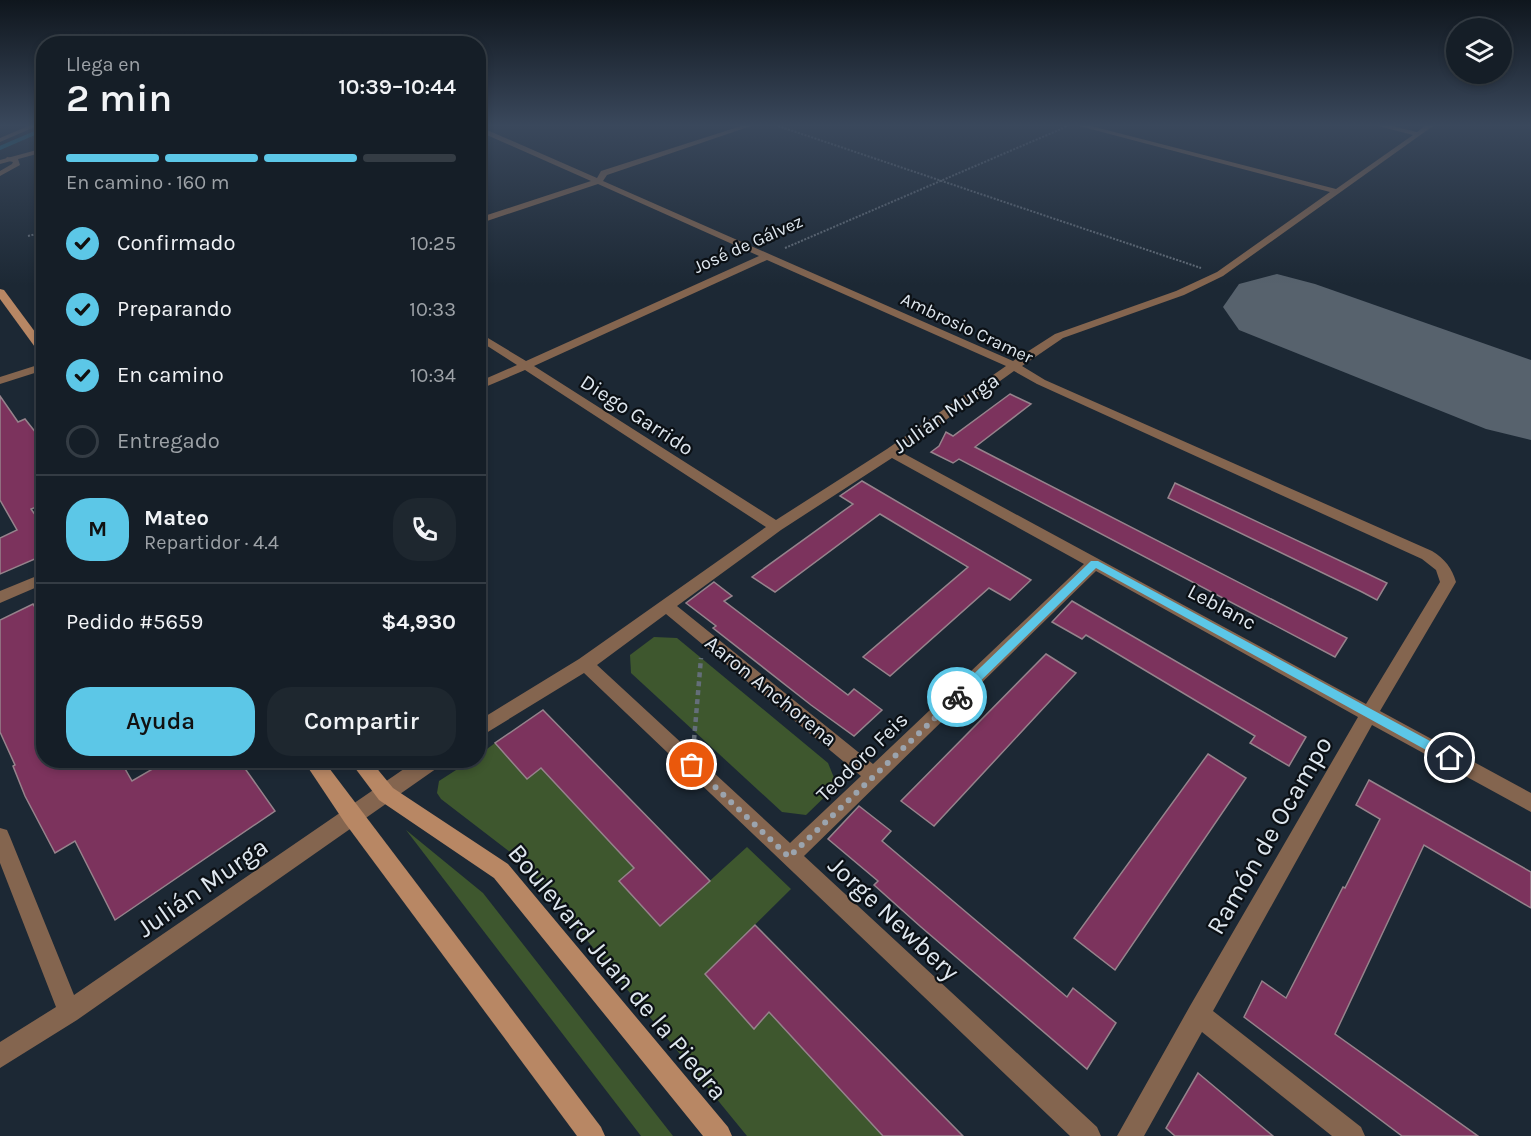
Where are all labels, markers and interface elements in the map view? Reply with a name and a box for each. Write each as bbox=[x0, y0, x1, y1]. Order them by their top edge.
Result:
map controls bbox=[1446, 18, 1512, 84]
button: layers bbox=[1446, 18, 1512, 84]
text: Llega en bbox=[66, 53, 141, 76]
text: 10:39–10:44 bbox=[338, 74, 456, 100]
text: 2 min bbox=[66, 75, 172, 121]
text: En camino · 160 m bbox=[66, 171, 230, 194]
street label: José de Gálvez bbox=[690, 210, 806, 278]
icon: check bbox=[66, 227, 99, 260]
text: Confirmado bbox=[117, 230, 236, 256]
text: 10:25 bbox=[410, 232, 456, 255]
street label: Ambrosio Cramer bbox=[897, 288, 1037, 368]
icon: check bbox=[66, 293, 99, 326]
text: Preparando bbox=[117, 296, 232, 322]
text: 10:33 bbox=[409, 298, 456, 321]
icon: check bbox=[66, 359, 99, 392]
text: En camino bbox=[117, 362, 224, 388]
text: 10:34 bbox=[410, 364, 456, 387]
street label: Julián Murga bbox=[888, 368, 1004, 458]
street label: Diego Garrido bbox=[576, 370, 698, 460]
text: Entregado bbox=[117, 428, 220, 454]
button: phone bbox=[393, 498, 456, 561]
text: Mateo bbox=[144, 505, 209, 531]
text: M bbox=[88, 516, 107, 542]
text: Repartidor · 4.4 bbox=[144, 531, 279, 554]
street label: Leblanc bbox=[1184, 579, 1260, 635]
text: Pedido #5659 bbox=[66, 609, 203, 635]
text: $4,930 bbox=[381, 609, 456, 635]
street label: Aaron Anchorena bbox=[700, 630, 842, 752]
courier bbox=[927, 667, 987, 727]
icon: bike bbox=[941, 681, 974, 714]
button: Ayuda bbox=[66, 687, 255, 756]
button: Compartir bbox=[267, 687, 456, 756]
street label: Teodoro Feis bbox=[811, 707, 913, 807]
street label: Ramón de Ocampo bbox=[1200, 731, 1339, 940]
pin bbox=[1424, 732, 1475, 783]
pin bbox=[666, 739, 717, 790]
icon: home bbox=[1433, 741, 1466, 774]
icon: bag bbox=[675, 748, 708, 781]
street label: Julián Murga bbox=[131, 831, 274, 944]
street label: Boulevard Juan de la Piedra bbox=[501, 838, 734, 1107]
street label: Jorge Newbery bbox=[822, 850, 966, 987]

